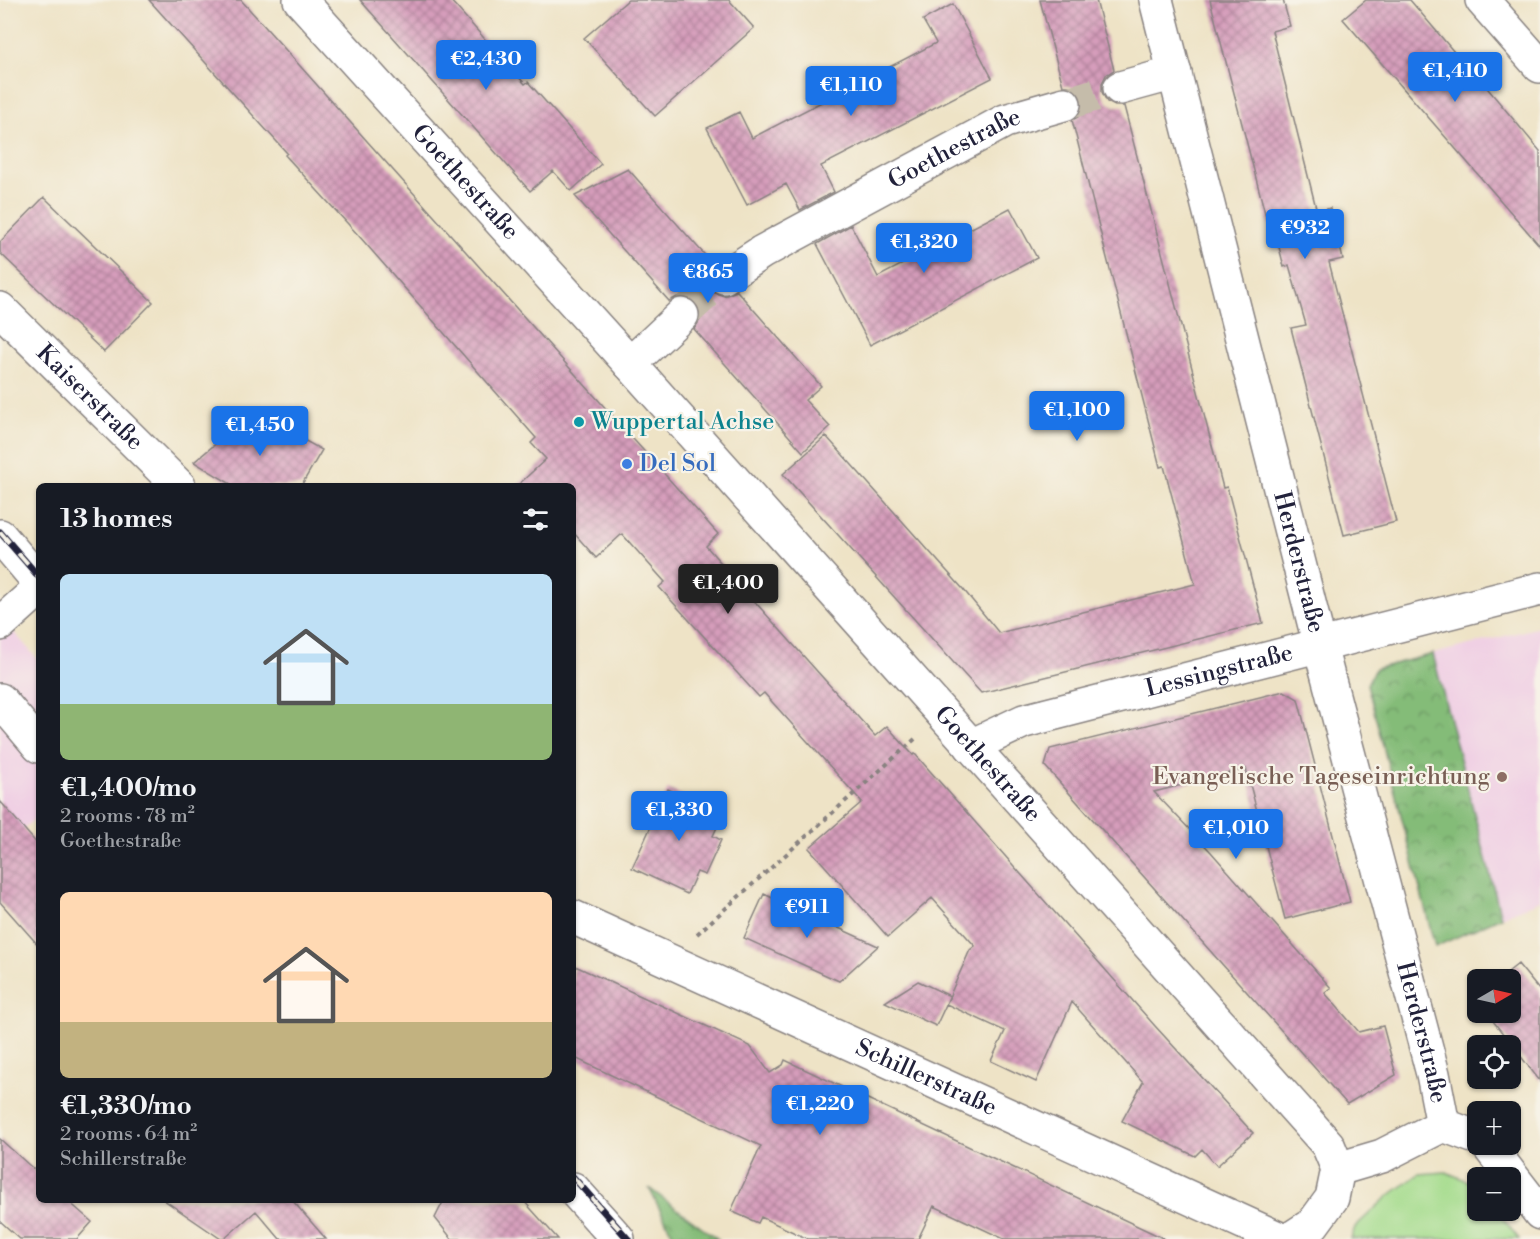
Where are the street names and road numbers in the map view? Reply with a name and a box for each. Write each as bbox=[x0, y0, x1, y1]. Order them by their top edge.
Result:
street label: Goethestraße bbox=[883, 102, 1024, 196]
street label: Goethestraße bbox=[405, 118, 525, 246]
street label: Kaiserstraße bbox=[30, 338, 149, 457]
street label: Herderstraße bbox=[1266, 488, 1331, 636]
street label: Lessingstraße bbox=[1142, 638, 1296, 704]
street label: Goethestraße bbox=[928, 700, 1047, 829]
street label: Herderstraße bbox=[1389, 958, 1453, 1106]
street label: Schillerstraße bbox=[851, 1033, 1001, 1123]

